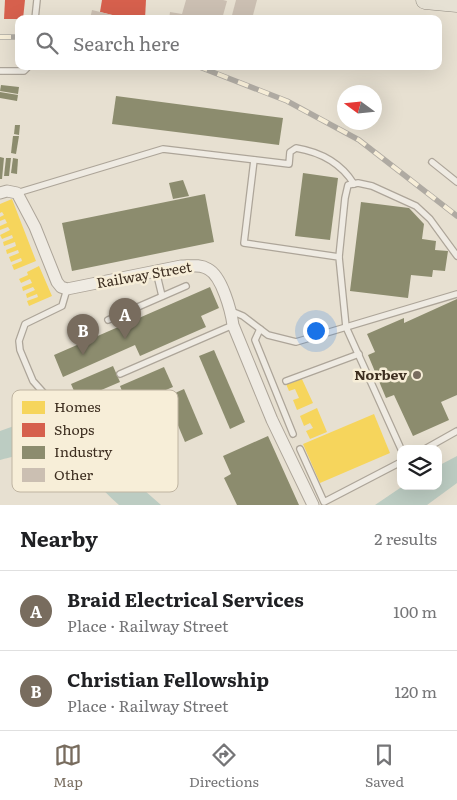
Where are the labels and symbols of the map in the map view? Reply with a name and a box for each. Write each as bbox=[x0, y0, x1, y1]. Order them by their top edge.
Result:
north arrow bbox=[337, 85, 382, 130]
street label: Railway Street bbox=[95, 256, 193, 292]
pin: A bbox=[109, 298, 141, 339]
pin: B bbox=[67, 314, 99, 355]
your location bbox=[303, 318, 329, 344]
place label: Norbev bbox=[354, 364, 407, 384]
marker: Norbev bbox=[411, 369, 423, 381]
legend bbox=[12, 390, 178, 492]
text: Homes bbox=[54, 396, 101, 416]
text: Shops bbox=[54, 419, 94, 439]
text: Industry bbox=[54, 441, 113, 461]
text: Other bbox=[54, 464, 94, 484]

